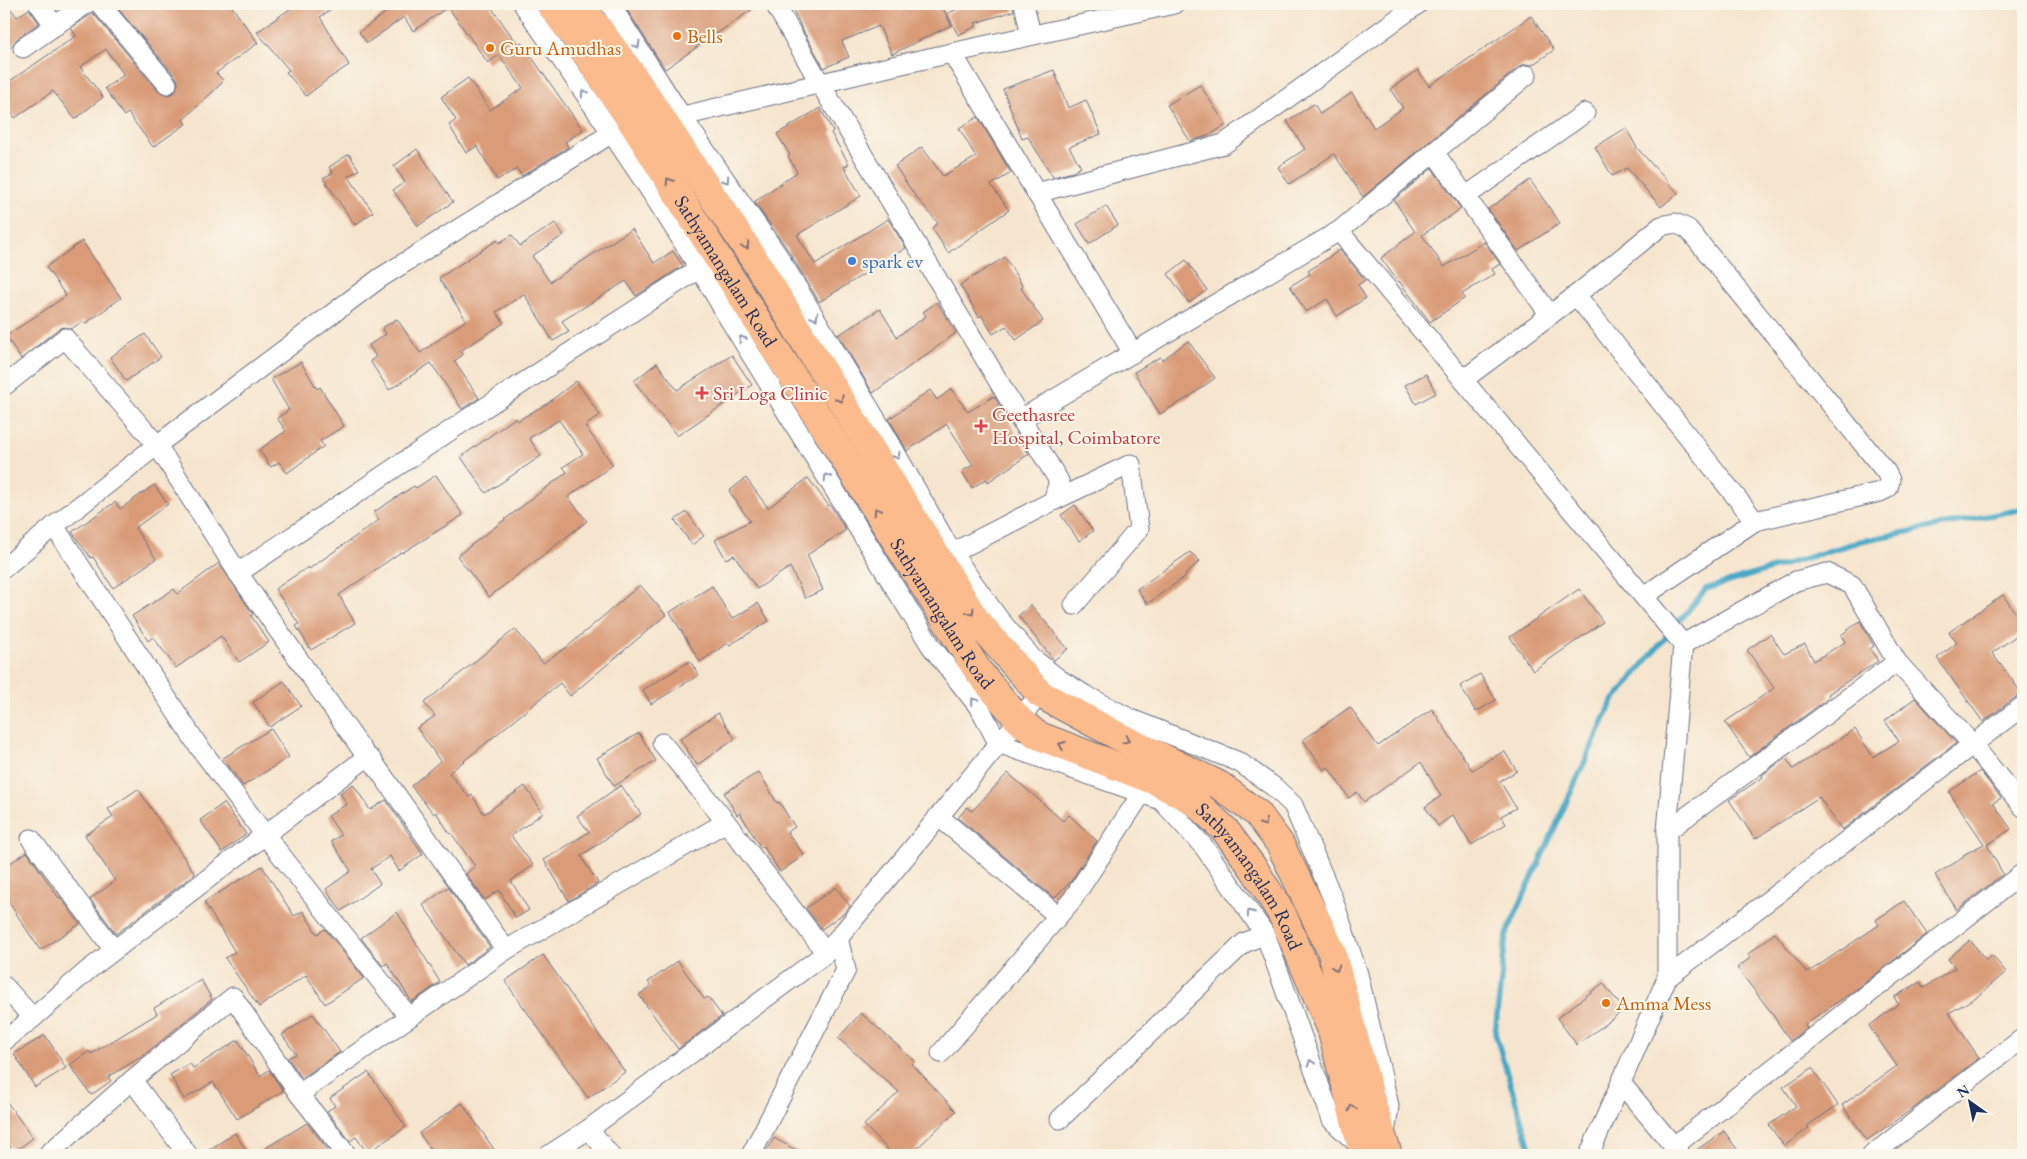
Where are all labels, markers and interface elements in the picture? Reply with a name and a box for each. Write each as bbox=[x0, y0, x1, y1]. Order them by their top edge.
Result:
place label: Bells bbox=[687, 23, 723, 49]
marker: Bells bbox=[671, 30, 683, 42]
place label: Guru Amudhas bbox=[500, 35, 621, 61]
one-way arrow bbox=[630, 40, 640, 49]
marker: Guru Amudhas bbox=[484, 42, 496, 54]
one-way arrow bbox=[581, 89, 590, 99]
one-way arrow bbox=[720, 175, 729, 184]
one-way arrow bbox=[666, 178, 676, 187]
street label: Sathyamangalam Road bbox=[669, 190, 784, 353]
one-way arrow bbox=[740, 240, 749, 250]
place label: spark ev bbox=[862, 248, 923, 274]
marker: spark ev bbox=[846, 255, 858, 267]
one-way arrow bbox=[808, 311, 818, 320]
one-way arrow bbox=[738, 336, 748, 345]
place label: Sri Loga Clinic bbox=[713, 380, 828, 406]
marker: Sri Loga Clinic bbox=[695, 386, 709, 400]
one-way arrow bbox=[834, 394, 843, 403]
place label: Geethasree Hospital, Coimbatore bbox=[992, 401, 1161, 450]
marker: Geethasree Hospital, Coimbatore bbox=[974, 419, 988, 433]
one-way arrow bbox=[891, 451, 901, 460]
one-way arrow bbox=[824, 474, 834, 483]
one-way arrow bbox=[874, 508, 884, 517]
street label: Sathyamangalam Road bbox=[884, 533, 1001, 695]
one-way arrow bbox=[965, 607, 975, 616]
one-way arrow bbox=[970, 697, 979, 706]
one-way arrow bbox=[1121, 734, 1130, 745]
one-way arrow bbox=[1058, 741, 1066, 751]
street label: Sathyamangalam Road bbox=[1190, 796, 1309, 955]
one-way arrow bbox=[1259, 817, 1267, 826]
one-way arrow bbox=[1247, 910, 1256, 919]
one-way arrow bbox=[1330, 963, 1340, 971]
place label: Amma Mess bbox=[1615, 990, 1711, 1016]
marker: Amma Mess bbox=[1600, 997, 1612, 1009]
one-way arrow bbox=[1307, 1060, 1317, 1068]
north arrow bbox=[1944, 1076, 1994, 1126]
text: N bbox=[1953, 1080, 1973, 1102]
one-way arrow bbox=[1347, 1105, 1357, 1113]

